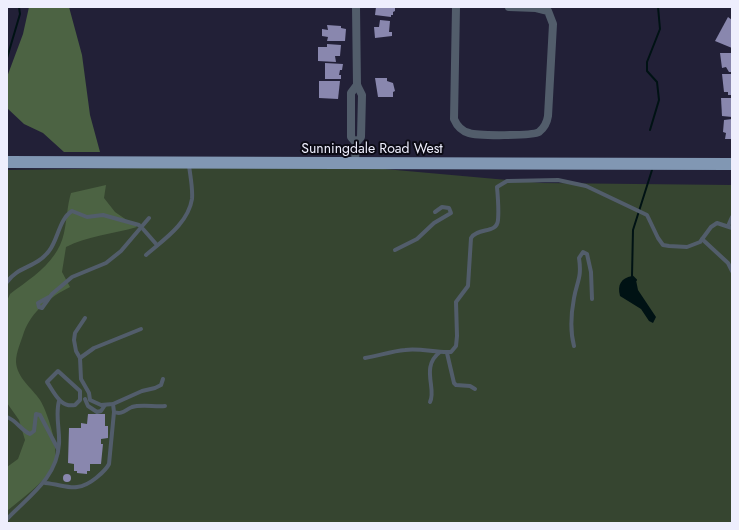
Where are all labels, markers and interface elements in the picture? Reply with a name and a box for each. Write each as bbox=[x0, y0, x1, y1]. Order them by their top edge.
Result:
street label: Sunningdale Road West bbox=[301, 138, 443, 158]

